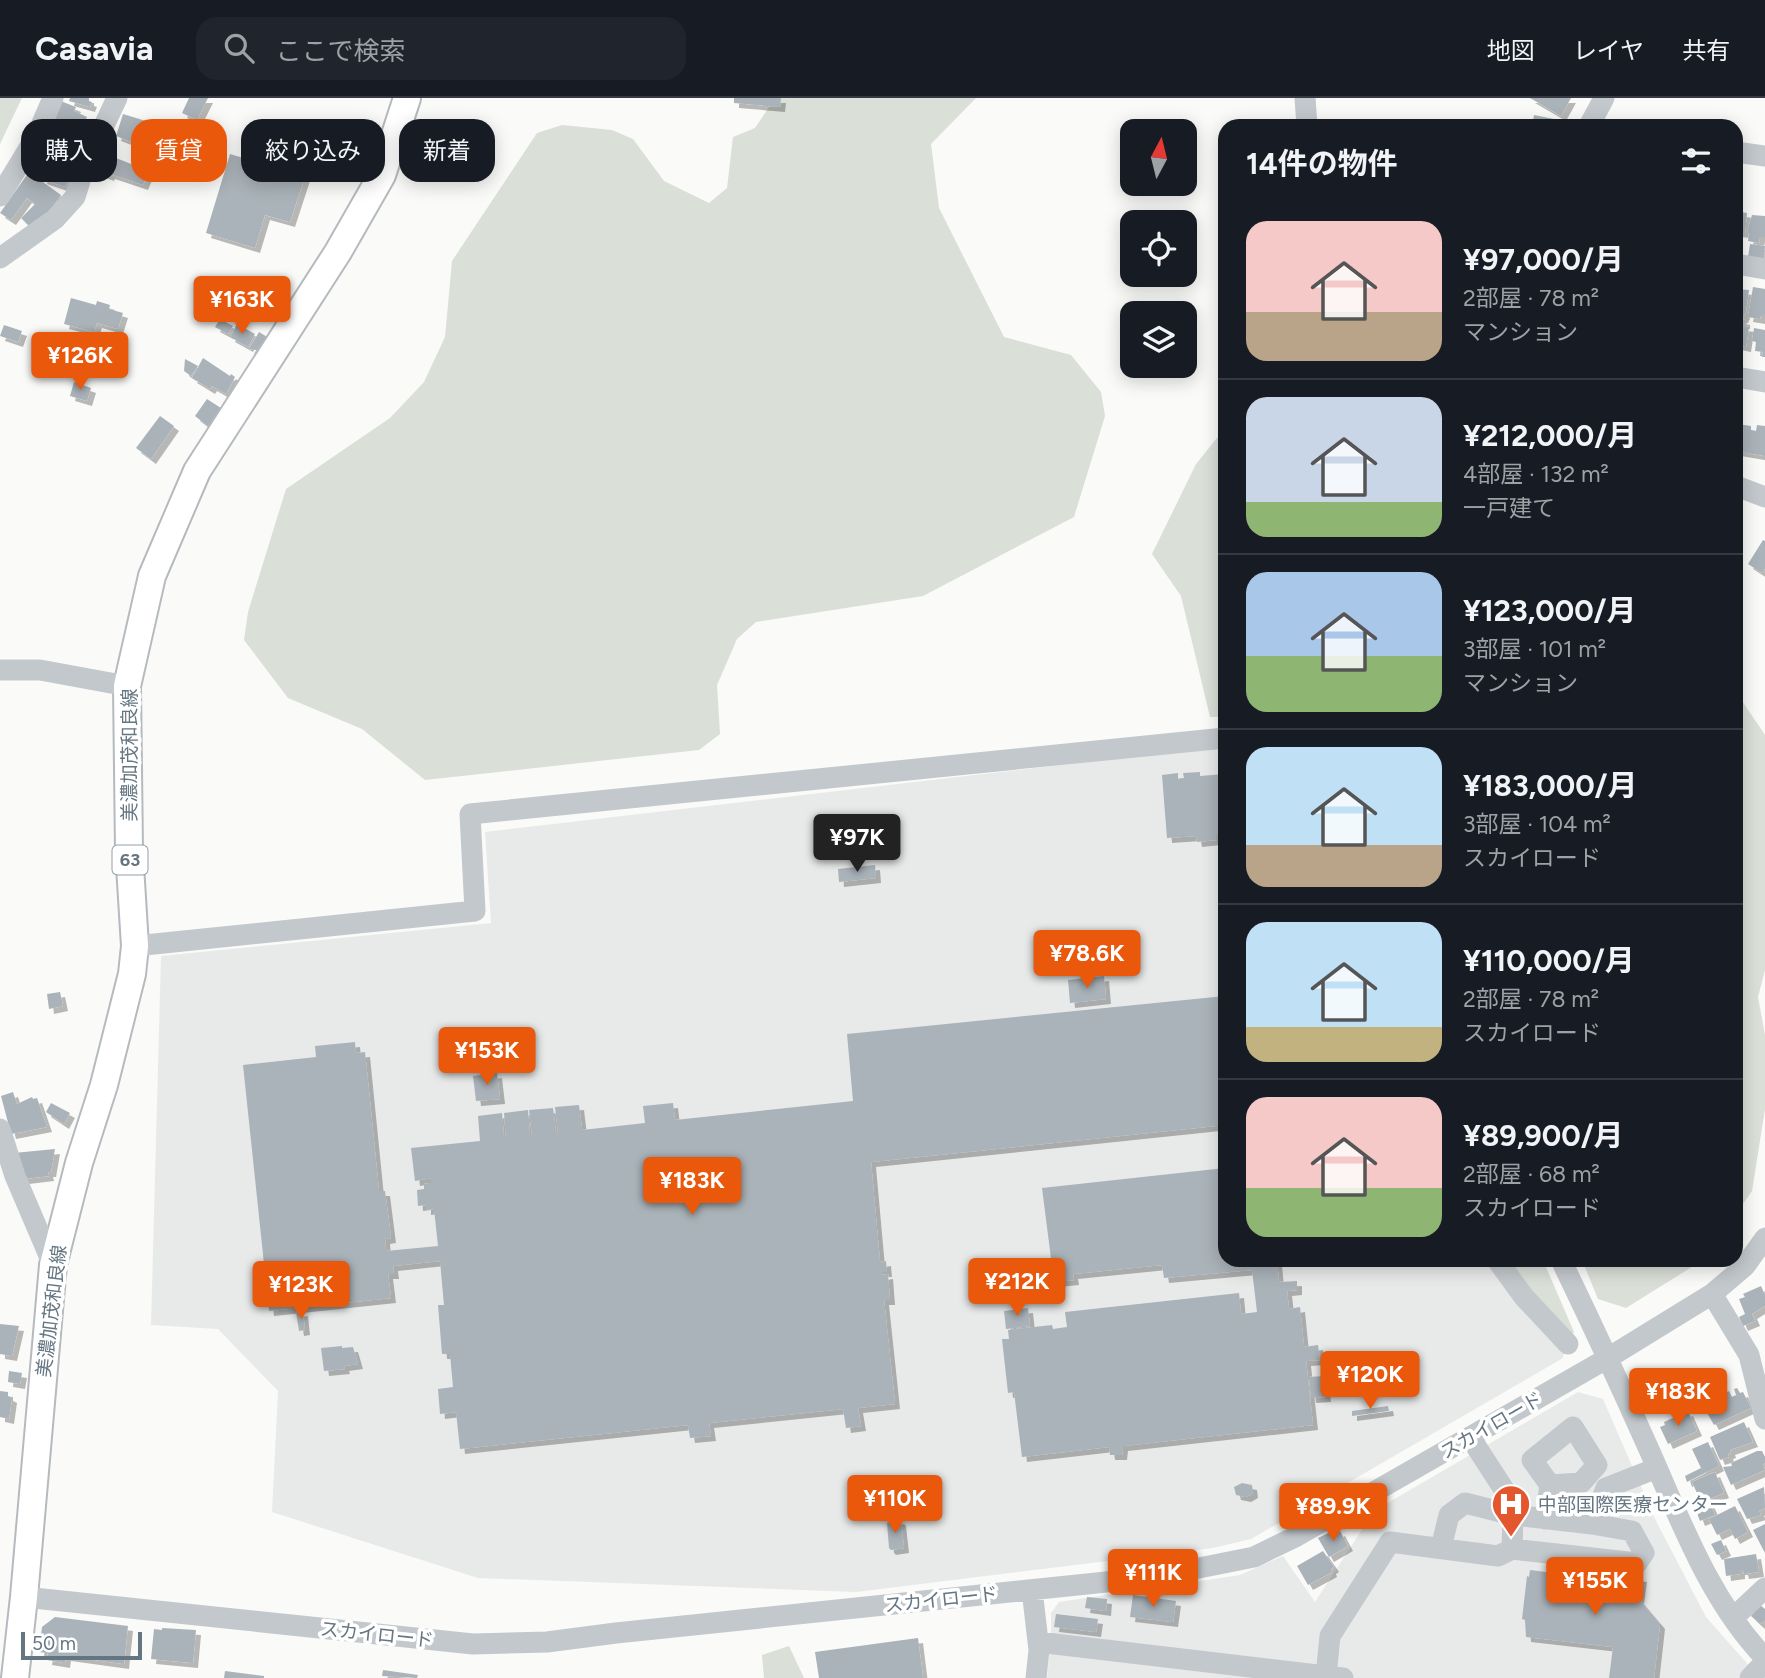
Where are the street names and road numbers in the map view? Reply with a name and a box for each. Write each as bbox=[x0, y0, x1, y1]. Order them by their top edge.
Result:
street label: 美濃加茂和良線 bbox=[118, 688, 141, 822]
road number: 63 bbox=[113, 846, 148, 874]
street label: 美濃加茂和良線 bbox=[32, 1244, 71, 1378]
street label: スカイロード bbox=[1436, 1387, 1546, 1464]
street label: スカイロード bbox=[883, 1582, 999, 1617]
street label: スカイロード bbox=[319, 1617, 435, 1652]

